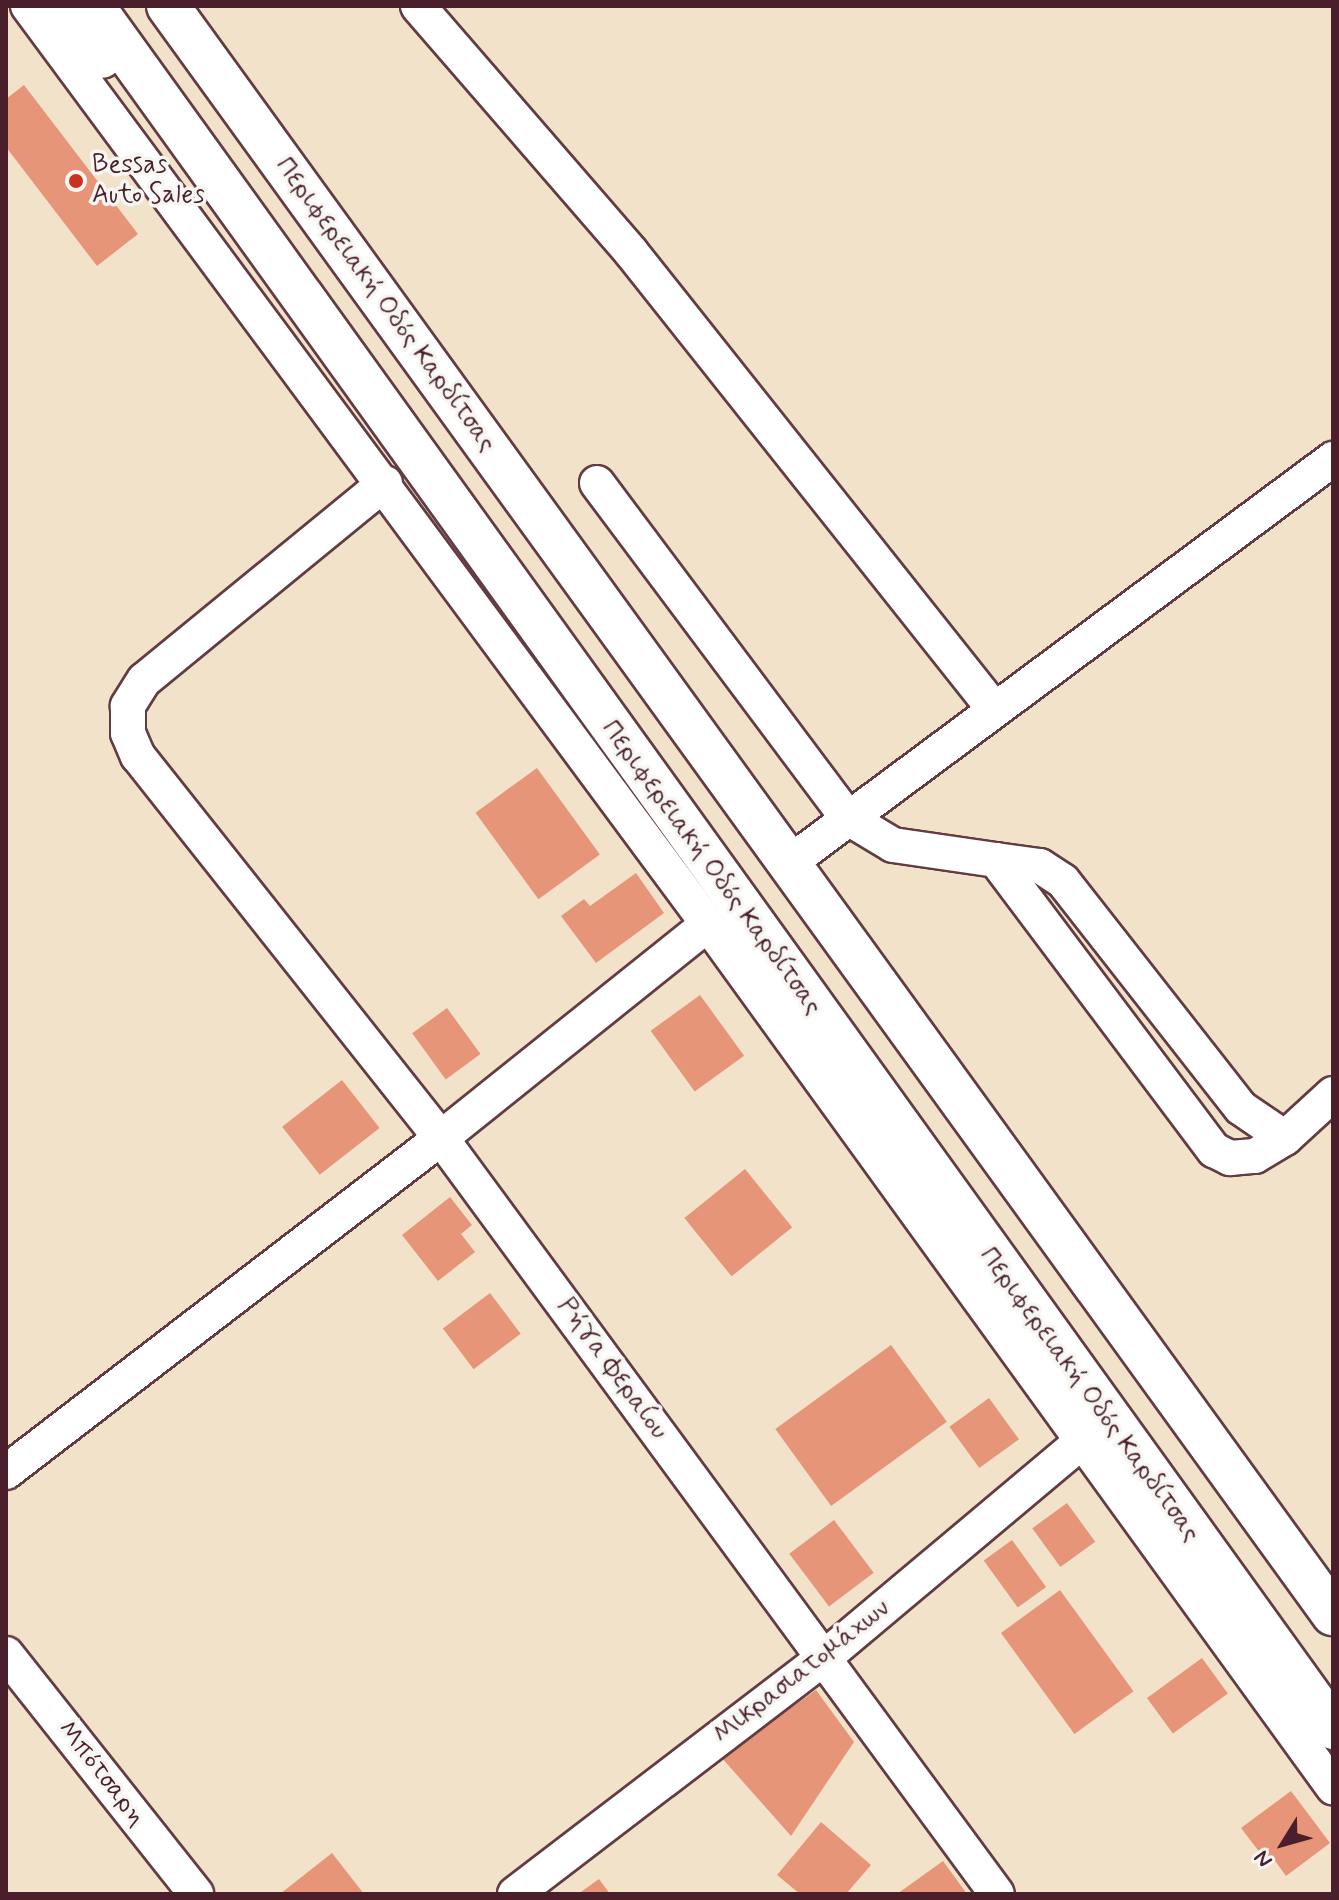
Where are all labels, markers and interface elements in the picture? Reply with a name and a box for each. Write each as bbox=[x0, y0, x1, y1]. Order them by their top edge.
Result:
place label: Bessas Auto Sales bbox=[92, 150, 206, 212]
street label: Περιφερειακή Οδός Καρδίτσας bbox=[268, 152, 502, 458]
marker: Bessas Auto Sales bbox=[67, 172, 85, 190]
street label: Περιφερειακή Οδός Καρδίτσας bbox=[594, 715, 828, 1021]
street label: Περιφερειακή Οδός Καρδίτσας bbox=[972, 1242, 1206, 1548]
street label: Ρήγα Φεραίου bbox=[550, 1292, 674, 1446]
street label: Μικρασιατομάχων bbox=[707, 1593, 897, 1751]
street label: Μπότσαρη bbox=[50, 1715, 152, 1833]
north arrow bbox=[1243, 1804, 1323, 1884]
text: N bbox=[1248, 1844, 1279, 1873]

